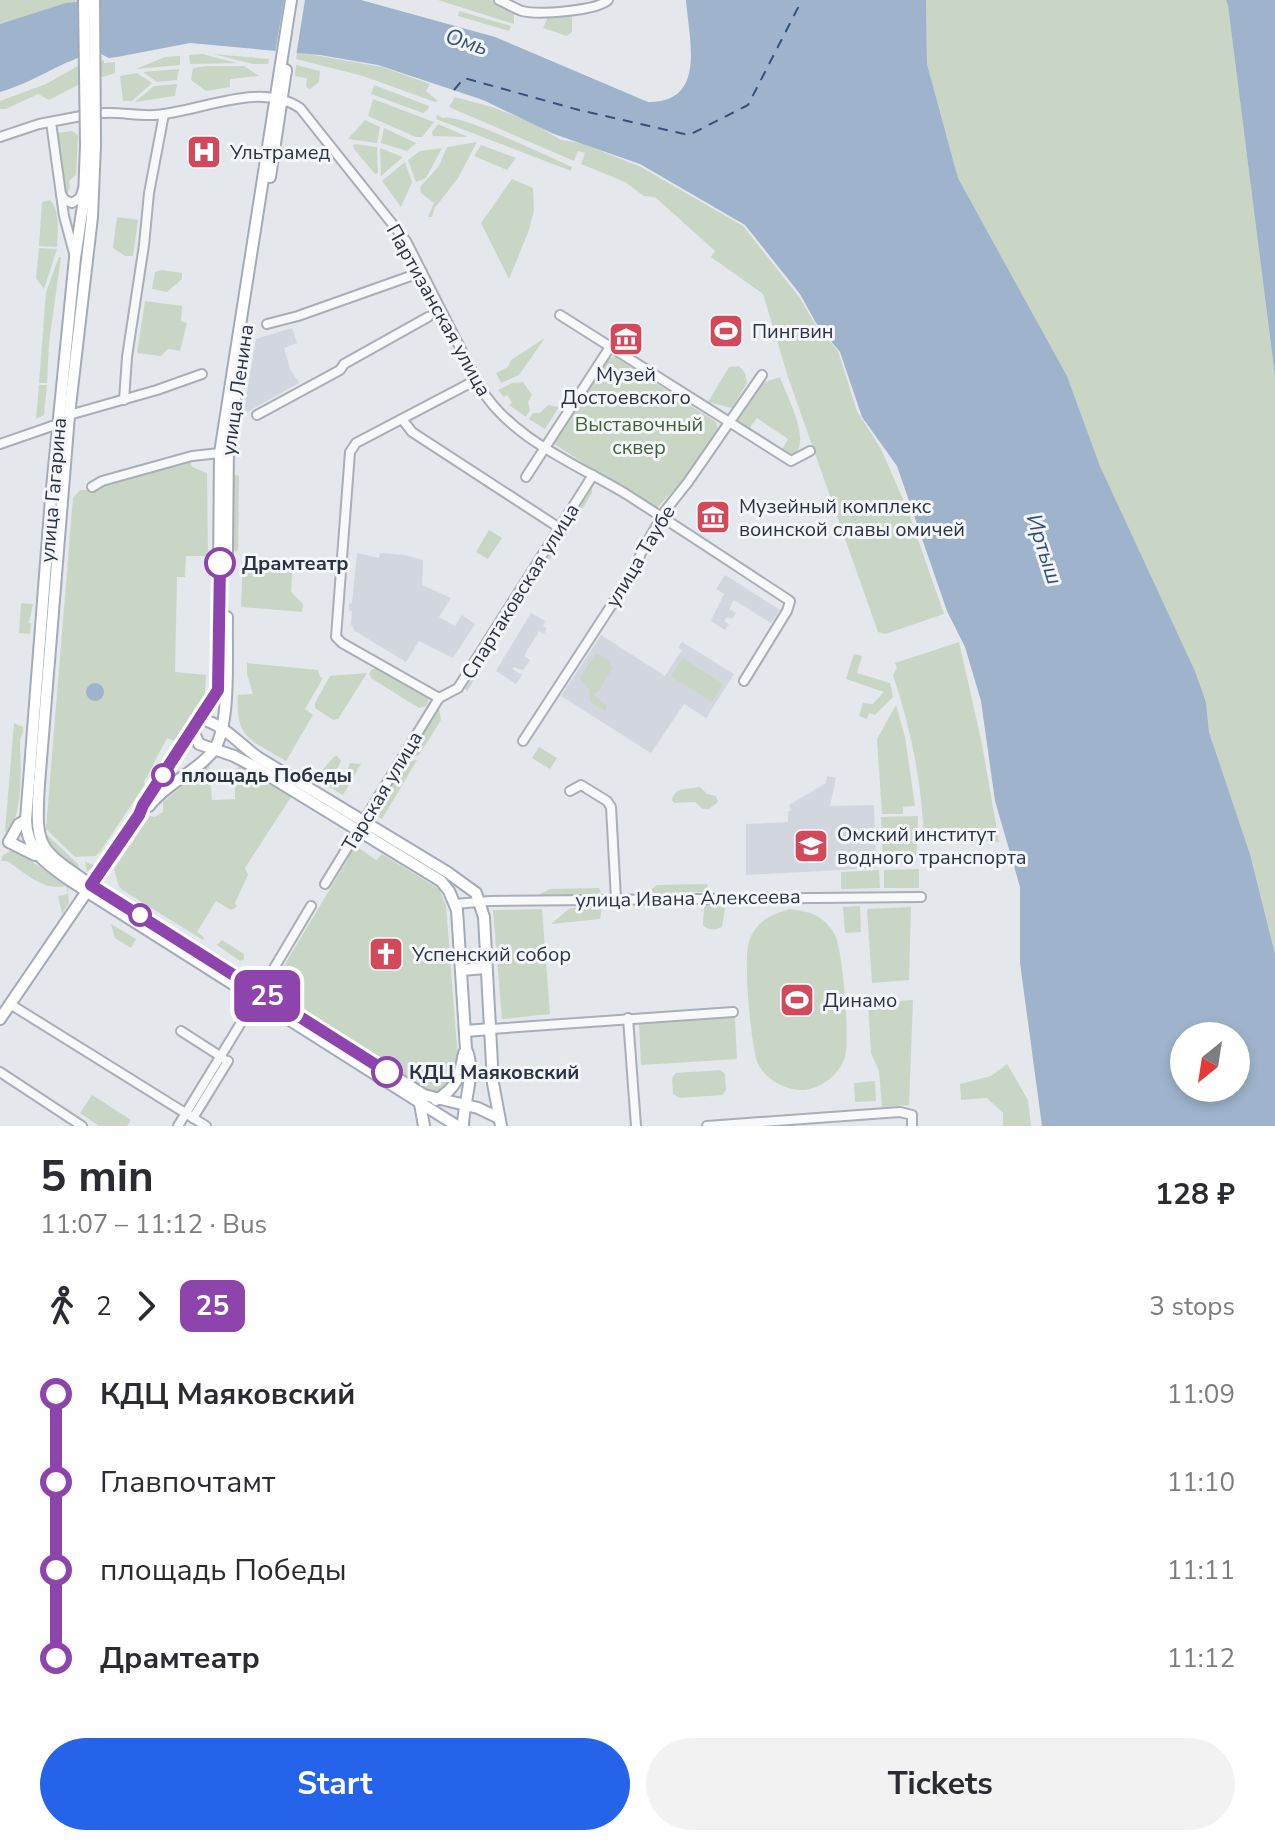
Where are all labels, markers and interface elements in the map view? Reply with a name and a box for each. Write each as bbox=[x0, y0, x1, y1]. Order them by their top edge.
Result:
water label: Омь bbox=[442, 21, 492, 63]
hospital icon: Ультрамед bbox=[185, 133, 223, 171]
place label: Ультрамед bbox=[229, 139, 330, 166]
street label: Партизанская улица bbox=[380, 219, 497, 401]
sports icon: Пингвин bbox=[707, 312, 745, 350]
place label: Пингвин bbox=[752, 318, 834, 345]
museum icon: Музей Достоевского bbox=[607, 320, 645, 358]
street label: улица Ленина bbox=[215, 323, 260, 458]
place label: Музей Достоевского bbox=[561, 361, 691, 411]
park label: Выставочный сквер bbox=[575, 411, 703, 461]
street label: улица Гагарина bbox=[34, 416, 73, 564]
place label: Музейный комплекс воинской славы омичей bbox=[739, 493, 965, 543]
street label: Спартаковская улица bbox=[455, 498, 586, 684]
museum icon: Музейный комплекс воинской славы омичей bbox=[694, 498, 732, 536]
street label: улица Таубе bbox=[599, 500, 682, 612]
water label: Иртыш bbox=[1019, 510, 1070, 589]
marker: Драмтеатр bbox=[205, 548, 235, 578]
place label: Драмтеатр bbox=[242, 550, 349, 577]
street label: Тарская улица bbox=[336, 726, 429, 856]
place label: площадь Победы bbox=[181, 762, 352, 789]
marker: площадь Победы bbox=[152, 764, 174, 786]
place label: Омский институт водного транспорта bbox=[837, 821, 1027, 871]
school or university icon: Омский институт водного транспорта bbox=[792, 827, 830, 865]
street label: улица Ивана Алексеева bbox=[575, 883, 801, 914]
unlabelled marker bbox=[129, 904, 151, 926]
church icon: Успенский собор bbox=[367, 935, 405, 973]
place label: Успенский собор bbox=[411, 941, 571, 968]
line badge: 25 bbox=[231, 970, 303, 1022]
text: 25 bbox=[250, 977, 284, 1015]
sports icon: Динамо bbox=[778, 981, 816, 1019]
place label: Динамо bbox=[823, 987, 897, 1014]
north arrow bbox=[1170, 1022, 1250, 1102]
map controls bbox=[1170, 1022, 1250, 1102]
marker: КДЦ Маяковский bbox=[372, 1057, 402, 1087]
place label: КДЦ Маяковский bbox=[409, 1059, 579, 1086]
text: 5 min bbox=[40, 1147, 154, 1207]
text: 128 ₽ bbox=[1155, 1174, 1235, 1215]
text: 11:07 – 11:12 · Bus bbox=[40, 1207, 267, 1242]
icon: walk bbox=[40, 1284, 84, 1328]
icon: forward bbox=[124, 1284, 168, 1328]
text: 25 bbox=[196, 1287, 229, 1325]
text: 2 bbox=[96, 1289, 112, 1324]
text: 3 stops bbox=[1149, 1289, 1235, 1324]
text: КДЦ Маяковский bbox=[100, 1374, 355, 1415]
text: 11:09 bbox=[1167, 1377, 1235, 1412]
text: Главпочтамт bbox=[100, 1462, 275, 1503]
text: 11:10 bbox=[1167, 1465, 1235, 1500]
text: площадь Победы bbox=[100, 1550, 347, 1591]
text: 11:11 bbox=[1167, 1553, 1235, 1588]
text: Драмтеатр bbox=[100, 1638, 260, 1679]
text: 11:12 bbox=[1167, 1641, 1235, 1676]
button: Start bbox=[40, 1738, 630, 1830]
button: Tickets bbox=[646, 1738, 1235, 1830]

